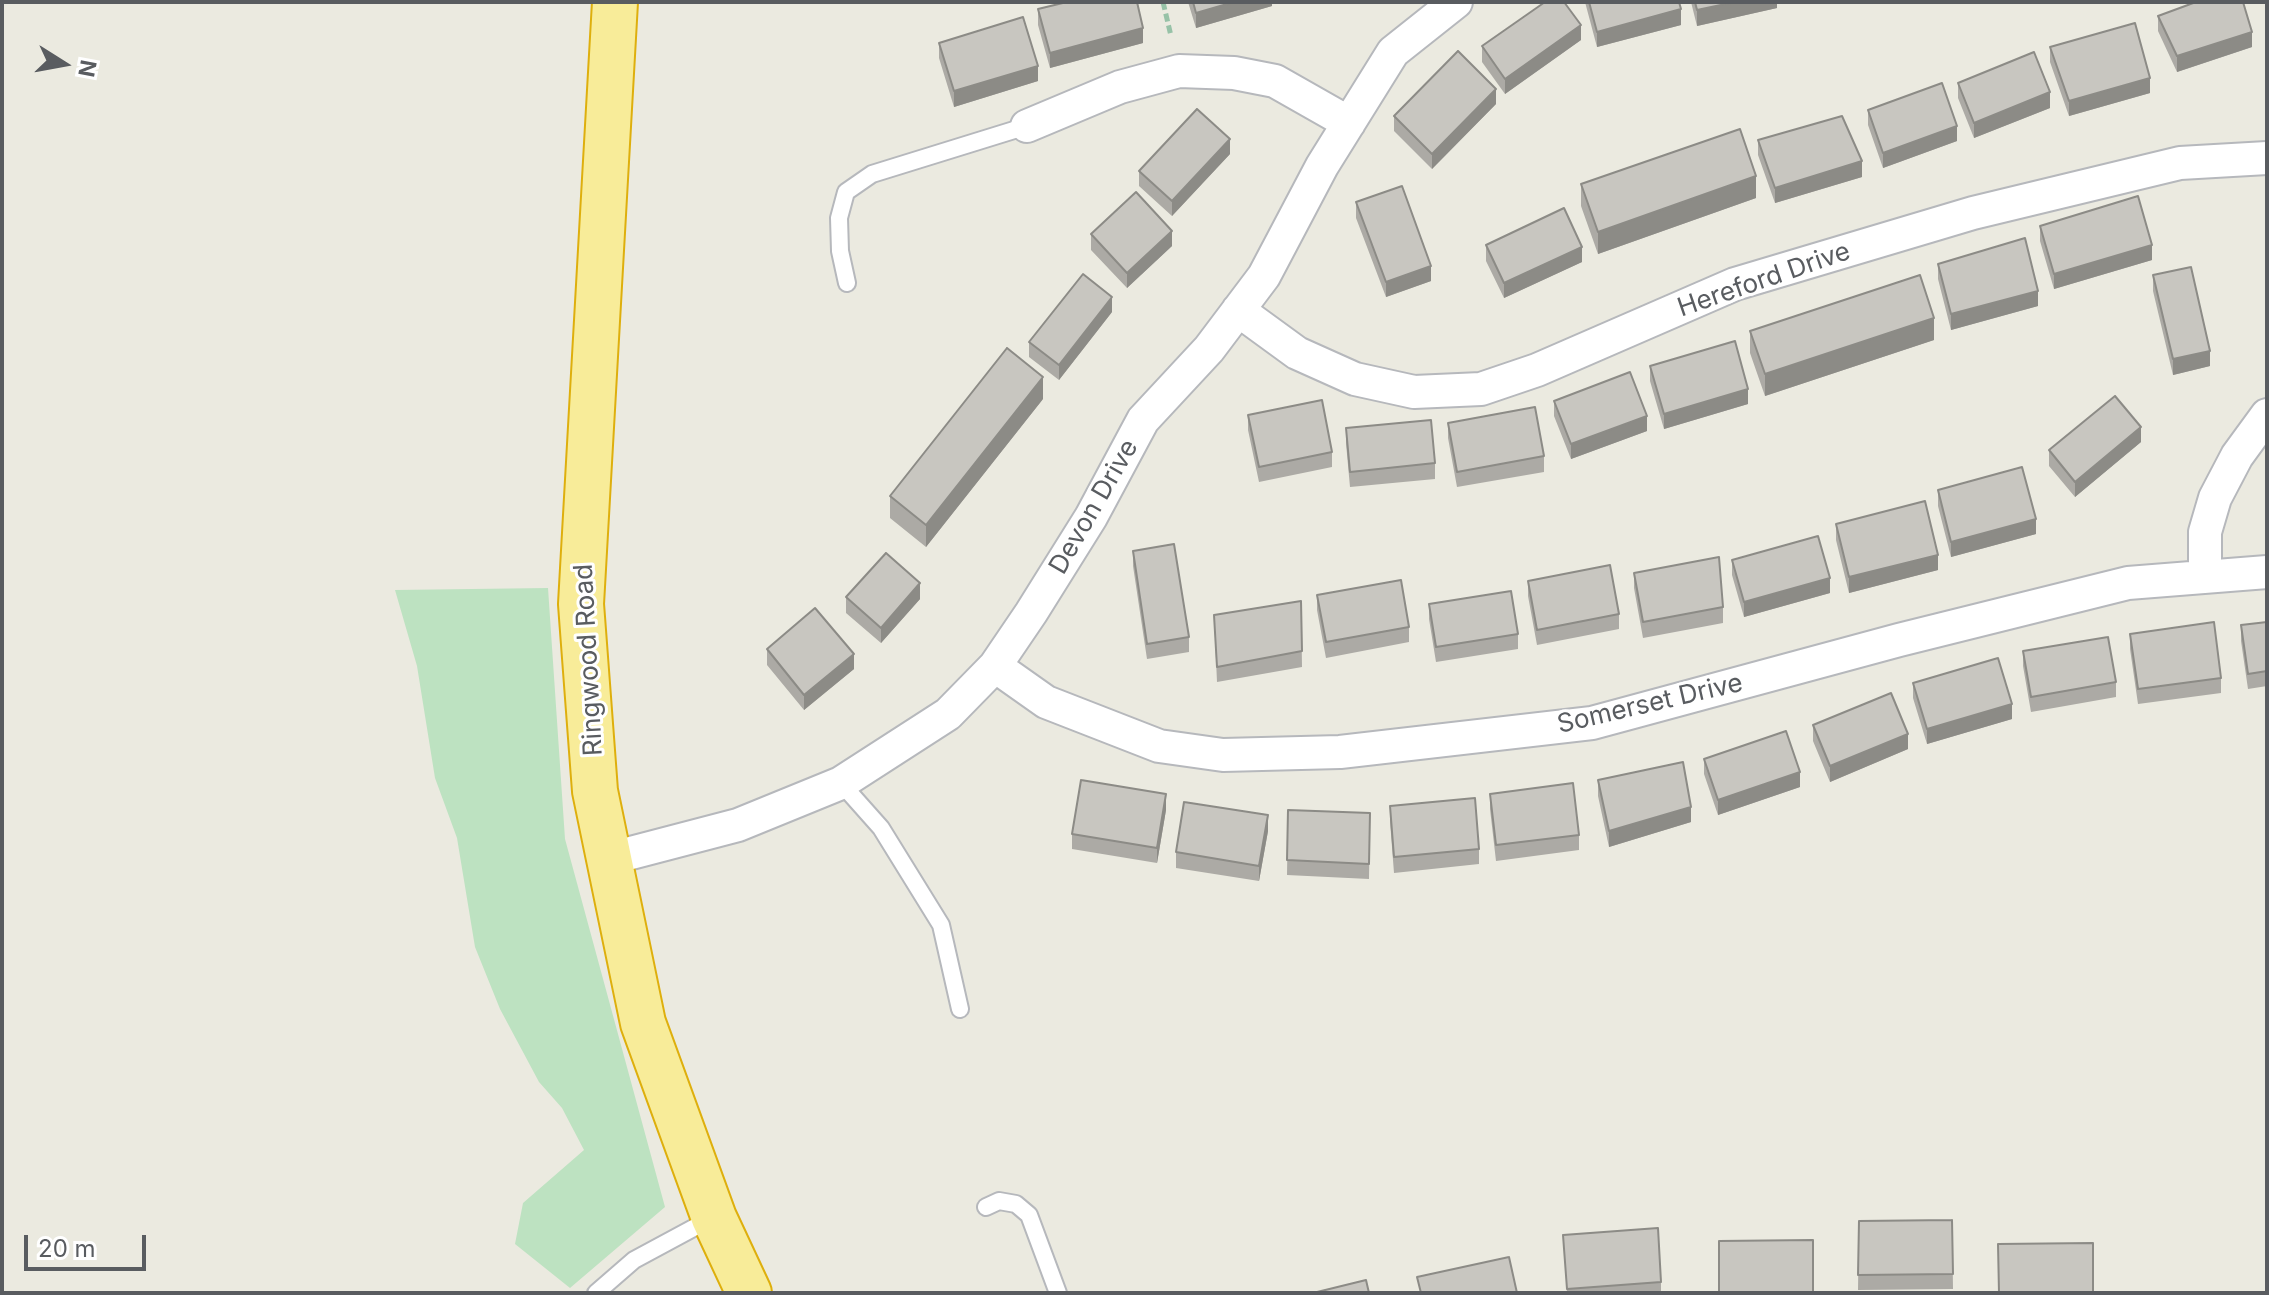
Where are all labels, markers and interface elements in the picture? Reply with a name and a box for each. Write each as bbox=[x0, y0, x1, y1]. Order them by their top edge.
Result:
north arrow bbox=[24, 24, 104, 104]
text: N bbox=[73, 58, 102, 79]
street label: Hereford Drive bbox=[1674, 236, 1854, 324]
street label: Devon Drive bbox=[1043, 434, 1145, 580]
street label: Ringwood Road bbox=[568, 563, 610, 757]
street label: Somerset Drive bbox=[1554, 668, 1746, 740]
scale bar bbox=[28, 1219, 150, 1269]
text: 20 m bbox=[38, 1234, 96, 1263]

